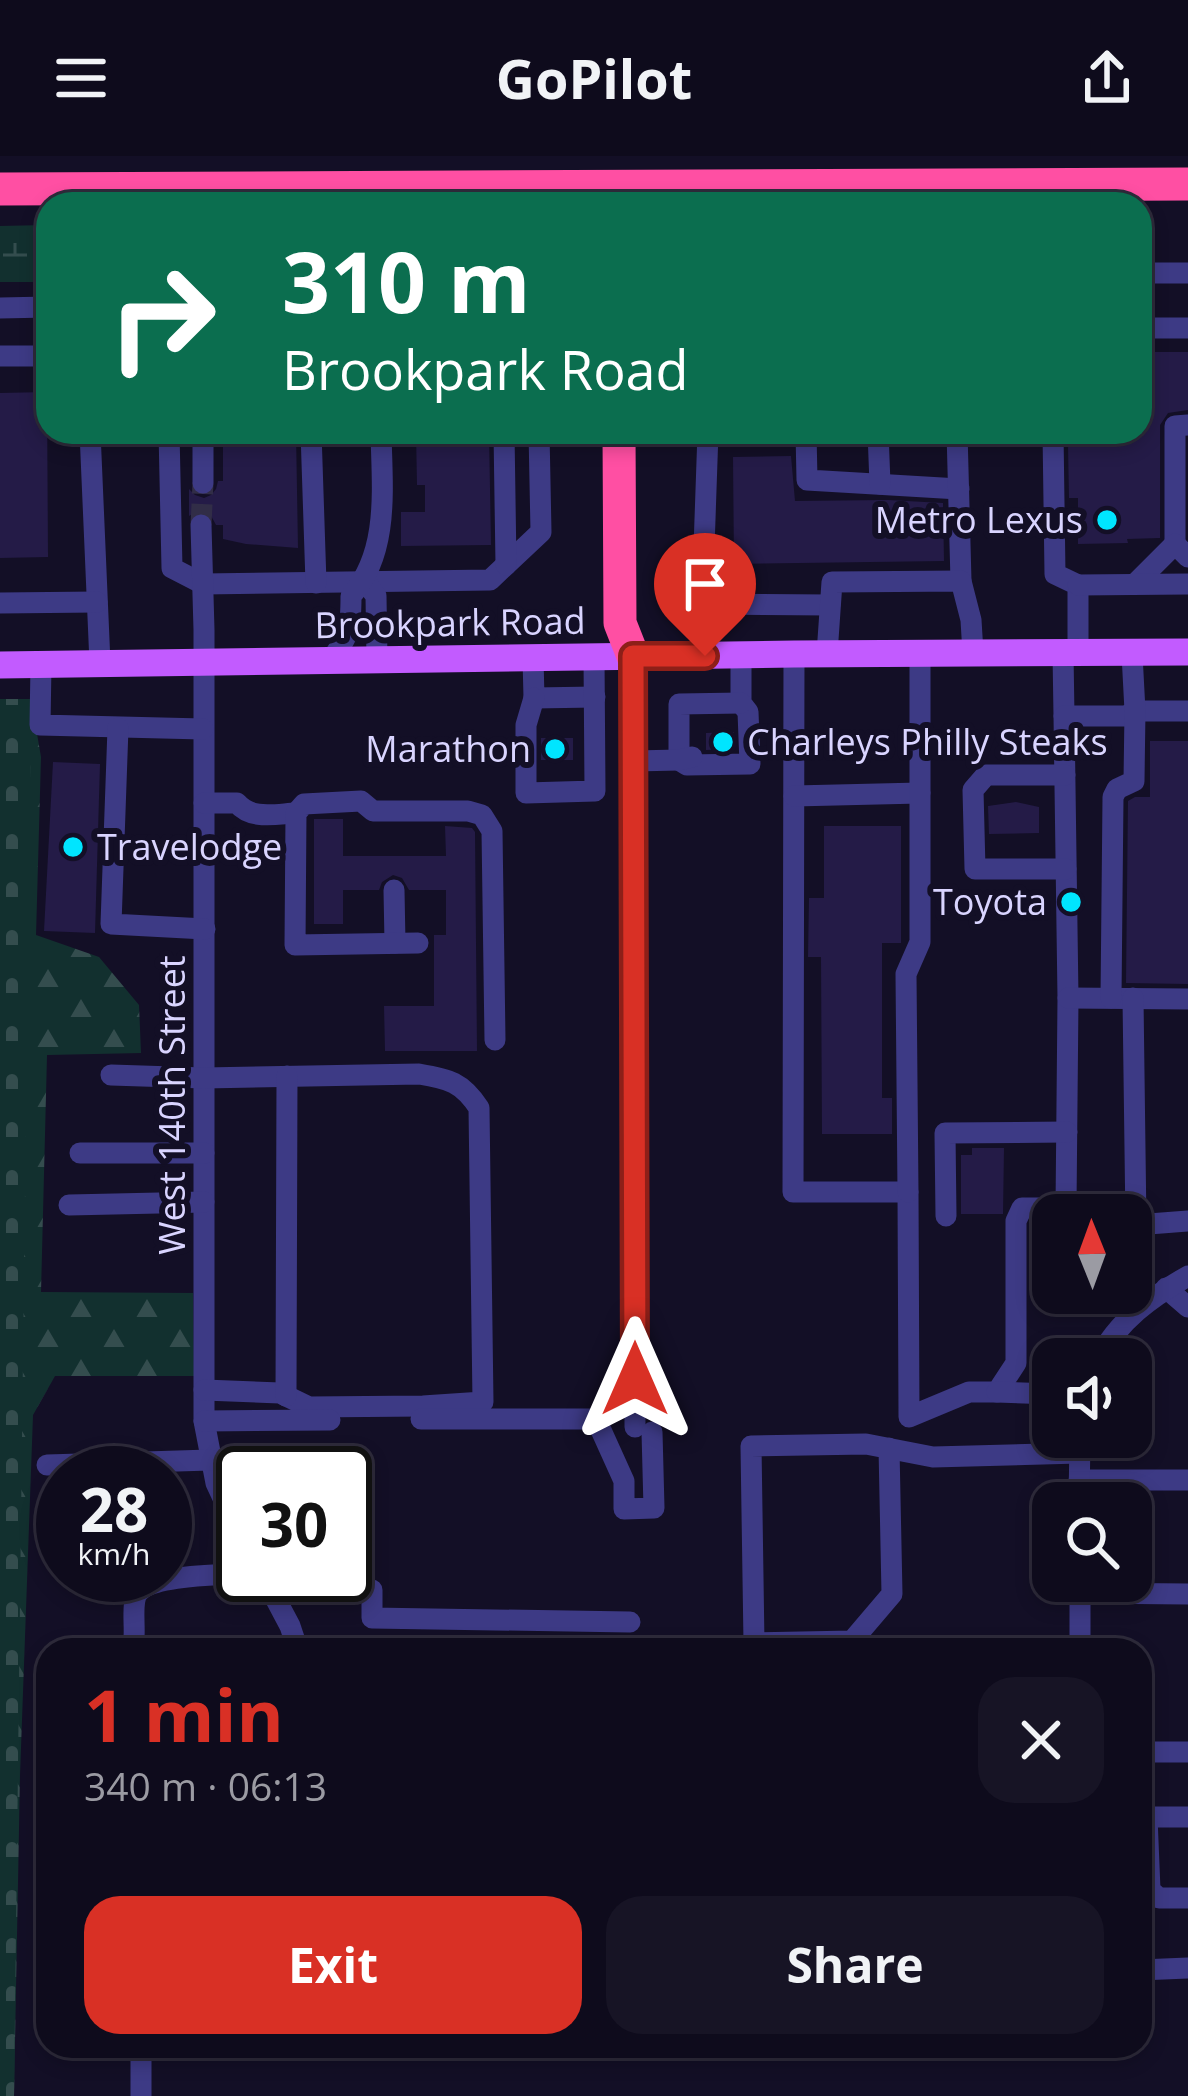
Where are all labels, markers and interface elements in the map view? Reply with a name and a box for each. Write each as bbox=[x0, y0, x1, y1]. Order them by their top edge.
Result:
text: GoPilot bbox=[496, 41, 692, 115]
icon: menu bbox=[48, 45, 114, 111]
icon: share bbox=[1074, 45, 1140, 111]
text: 310 m bbox=[282, 223, 530, 338]
icon: right bbox=[84, 240, 240, 396]
text: Brookpark Road bbox=[282, 332, 689, 406]
place label: Metro Lexus bbox=[875, 495, 1083, 544]
marker: Metro Lexus bbox=[1094, 507, 1120, 533]
pin bbox=[654, 533, 756, 656]
icon: arrive bbox=[672, 551, 738, 617]
street label: Brookpark Road bbox=[314, 596, 586, 649]
place label: Charleys Philly Steaks bbox=[747, 717, 1108, 766]
place label: Marathon bbox=[365, 724, 531, 773]
marker: Charleys Philly Steaks bbox=[710, 729, 736, 755]
marker: Marathon bbox=[542, 736, 568, 762]
place label: Travelodge bbox=[97, 822, 282, 871]
marker: Travelodge bbox=[60, 834, 86, 860]
place label: Toyota bbox=[933, 877, 1047, 926]
marker: Toyota bbox=[1058, 889, 1084, 915]
street label: West 140th Street bbox=[147, 955, 196, 1255]
north arrow bbox=[1032, 1194, 1152, 1314]
map controls bbox=[1032, 1194, 1152, 1602]
position arrow bbox=[572, 1316, 698, 1442]
button: sound bbox=[1032, 1338, 1152, 1458]
speed limit sign: 30 bbox=[216, 1446, 372, 1602]
text: 28 bbox=[80, 1468, 148, 1550]
button: search bbox=[1032, 1482, 1152, 1602]
text: km/h bbox=[78, 1533, 150, 1574]
text: 1 min bbox=[84, 1665, 284, 1763]
button: close bbox=[978, 1677, 1104, 1803]
text: 340 m · 06:13 bbox=[84, 1759, 327, 1812]
button: Exit bbox=[84, 1896, 582, 2034]
button: Share bbox=[606, 1896, 1104, 2034]

